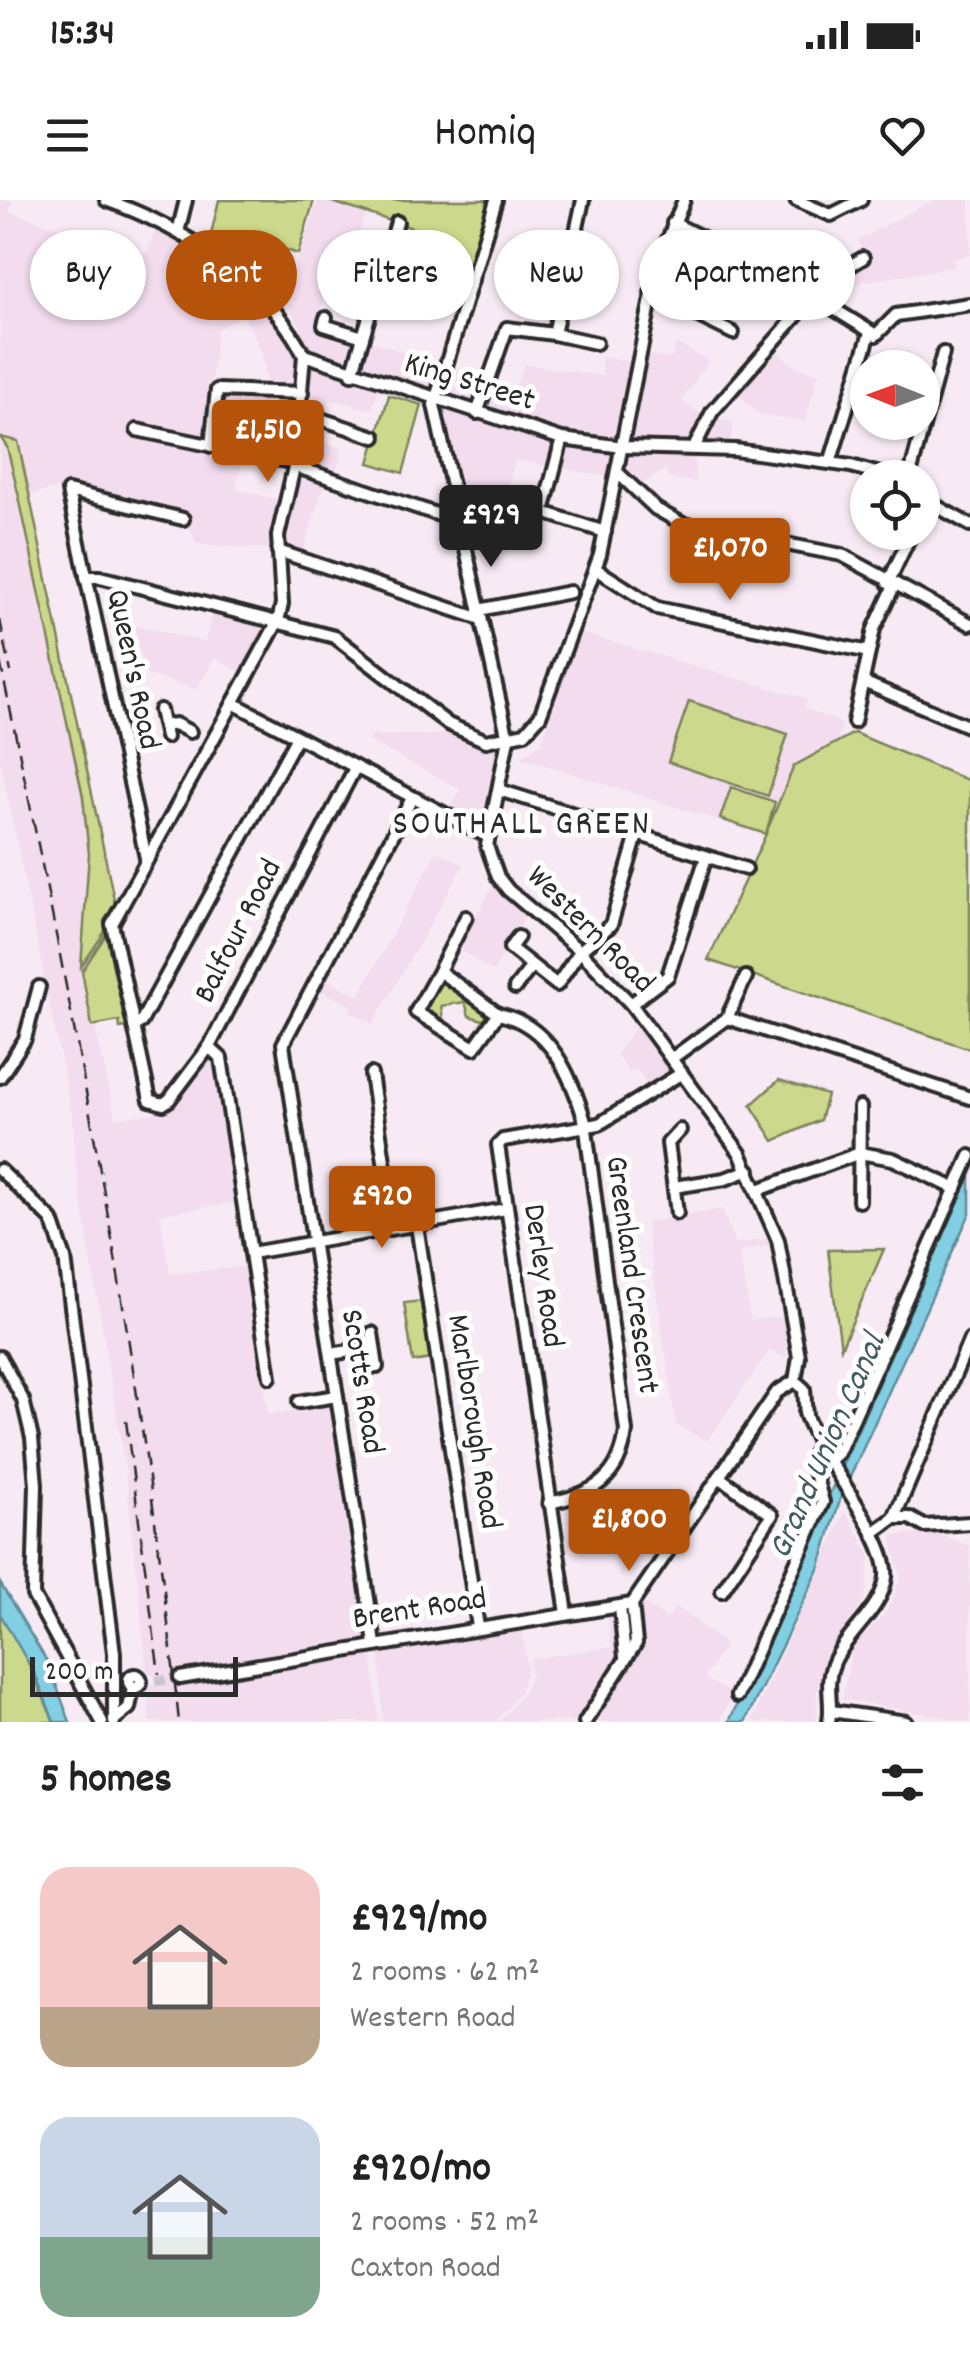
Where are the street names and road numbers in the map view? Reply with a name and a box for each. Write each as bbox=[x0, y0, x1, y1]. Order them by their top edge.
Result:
street label: King Street bbox=[398, 342, 540, 426]
street label: Queen's Road bbox=[92, 586, 170, 754]
street label: Balfour Road bbox=[184, 852, 296, 1012]
street label: Western Road bbox=[514, 856, 664, 1006]
street label: Greenland Crescent bbox=[591, 1153, 669, 1397]
street label: Derley Road bbox=[508, 1201, 574, 1351]
street label: Scotts Road bbox=[326, 1307, 394, 1457]
street label: Marlborough Road bbox=[432, 1311, 512, 1533]
street label: Brent Road bbox=[350, 1578, 490, 1644]

